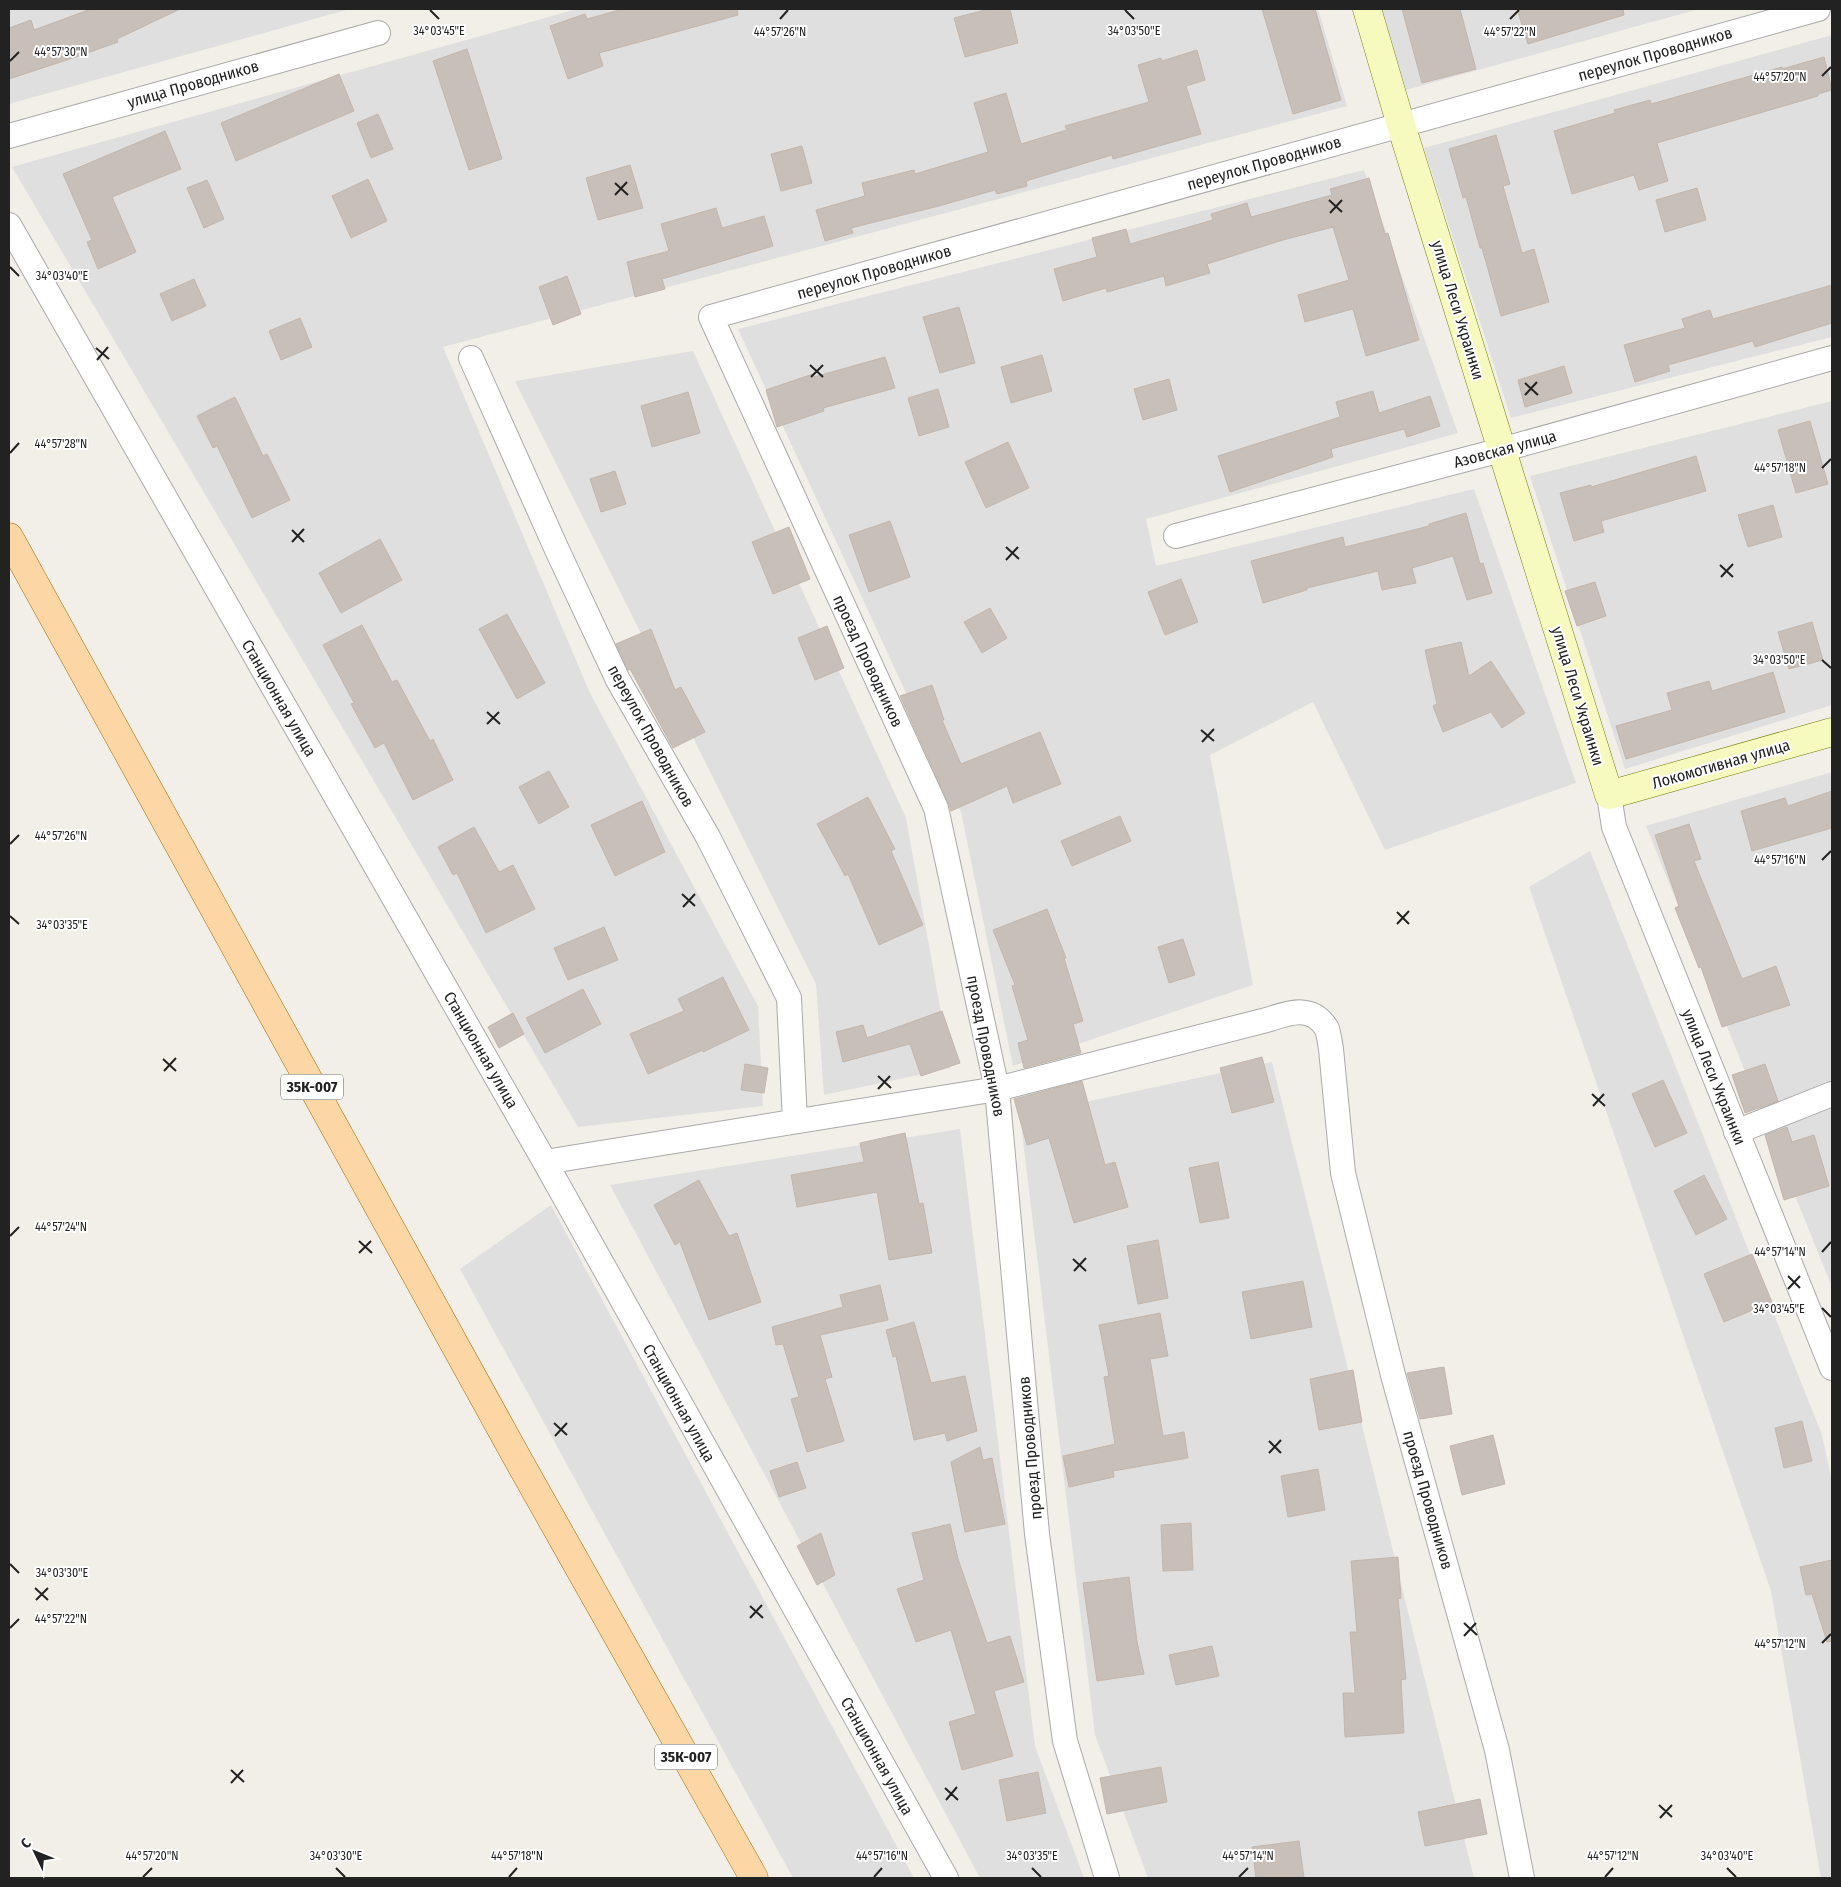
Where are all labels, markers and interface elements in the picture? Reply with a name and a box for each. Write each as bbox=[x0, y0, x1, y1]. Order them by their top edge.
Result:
street label: переулок Проводников bbox=[1576, 23, 1734, 85]
text: 34°03'45"E bbox=[413, 24, 465, 38]
text: 34°03'50"E bbox=[1108, 24, 1161, 38]
text: 44°57'26"N bbox=[754, 25, 806, 39]
text: 44°57'22"N bbox=[1484, 25, 1536, 39]
text: 44°57'30"N bbox=[34, 45, 88, 59]
street label: улица Проводников bbox=[125, 56, 261, 112]
text: 44°57'20"N bbox=[1753, 70, 1807, 84]
street label: переулок Проводников bbox=[1185, 132, 1343, 194]
street label: улица Леси Украинки bbox=[1428, 238, 1488, 382]
street label: переулок Проводников bbox=[795, 241, 953, 303]
text: 34°03'40"E bbox=[36, 269, 89, 283]
street label: Азовская улица bbox=[1452, 426, 1559, 472]
text: 44°57'28"N bbox=[35, 437, 87, 451]
text: 44°57'18"N bbox=[1754, 461, 1806, 475]
street label: проезд Проводников bbox=[829, 592, 907, 730]
street label: улица Леси Украинки bbox=[1548, 624, 1608, 768]
street label: Станционная улица bbox=[238, 636, 320, 760]
text: 34°03'50"E bbox=[1753, 653, 1806, 667]
street label: переулок Проводников bbox=[604, 662, 698, 810]
street label: Локомотивная улица bbox=[1650, 735, 1792, 793]
text: 44°57'26"N bbox=[35, 829, 87, 843]
text: 44°57'16"N bbox=[1754, 853, 1806, 867]
text: 34°03'35"E bbox=[36, 918, 88, 932]
street label: проезд Проводников bbox=[963, 974, 1009, 1118]
street label: Станционная улица bbox=[440, 988, 522, 1112]
street label: улица Леси Украинки bbox=[1678, 1006, 1750, 1148]
road number: 35К-007 bbox=[281, 1074, 343, 1100]
text: 44°57'24"N bbox=[35, 1220, 87, 1234]
text: 44°57'14"N bbox=[1754, 1245, 1806, 1259]
text: 34°03'45"E bbox=[1753, 1302, 1805, 1316]
street label: Станционная улица bbox=[639, 1341, 719, 1465]
street label: проезд Проводников bbox=[1014, 1376, 1046, 1520]
street label: проезд Проводников bbox=[1399, 1428, 1457, 1572]
text: 34°03'30"E bbox=[36, 1566, 89, 1580]
text: 44°57'22"N bbox=[35, 1612, 87, 1626]
text: 44°57'12"N bbox=[1754, 1637, 1806, 1651]
street label: Станционная улица bbox=[837, 1694, 917, 1818]
road number: 35К-007 bbox=[655, 1744, 717, 1770]
north arrow bbox=[10, 1827, 60, 1877]
text: С bbox=[17, 1835, 35, 1852]
text: 44°57'20"N bbox=[125, 1849, 179, 1863]
text: 34°03'30"E bbox=[310, 1849, 363, 1863]
text: 44°57'18"N bbox=[491, 1849, 543, 1863]
text: 44°57'16"N bbox=[856, 1849, 908, 1863]
text: 34°03'35"E bbox=[1006, 1849, 1058, 1863]
text: 44°57'14"N bbox=[1222, 1849, 1274, 1863]
text: 44°57'12"N bbox=[1587, 1849, 1639, 1863]
text: 34°03'40"E bbox=[1701, 1849, 1754, 1863]

